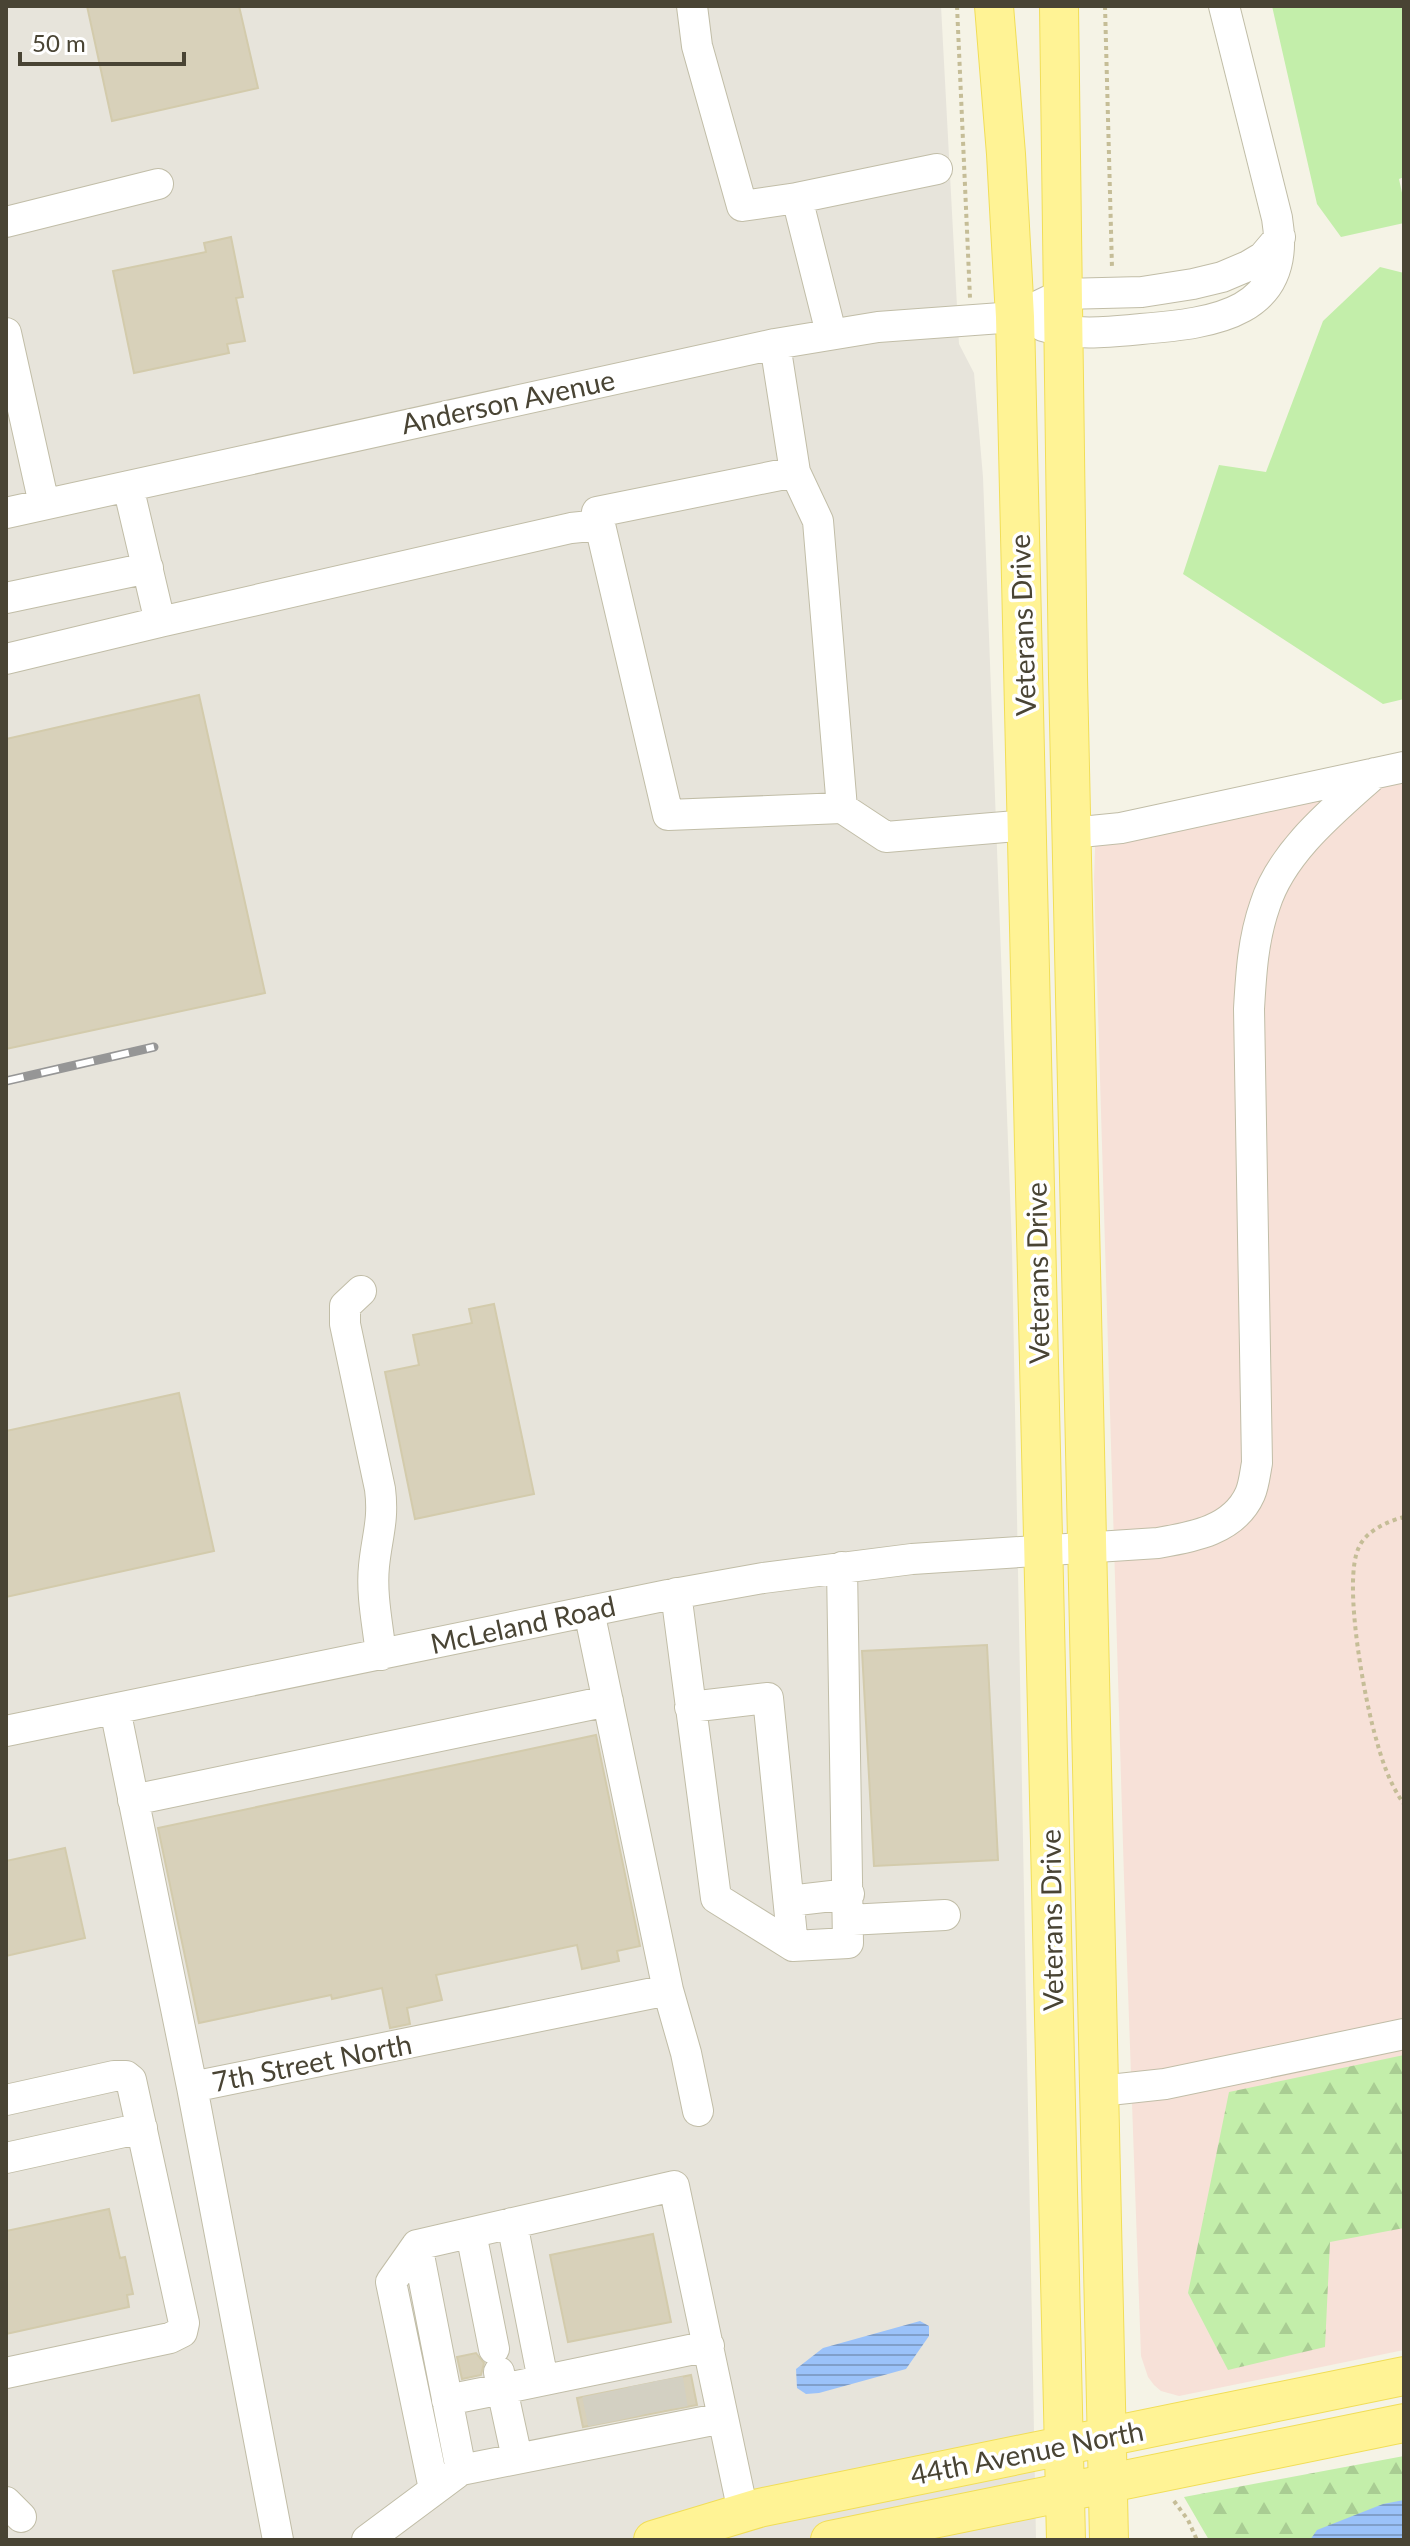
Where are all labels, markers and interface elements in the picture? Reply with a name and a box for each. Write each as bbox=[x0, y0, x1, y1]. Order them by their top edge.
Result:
scale bar bbox=[20, 16, 184, 66]
text: 50 m bbox=[32, 28, 86, 57]
street label: Anderson Avenue bbox=[398, 362, 618, 440]
street label: Veterans Drive bbox=[1002, 534, 1042, 717]
street label: Veterans Drive bbox=[1018, 1182, 1056, 1364]
street label: McLeland Road bbox=[427, 1588, 618, 1660]
street label: Veterans Drive bbox=[1032, 1829, 1070, 2011]
street label: 7th Street North bbox=[209, 2026, 415, 2098]
street label: 44th Avenue North bbox=[907, 2413, 1146, 2491]

